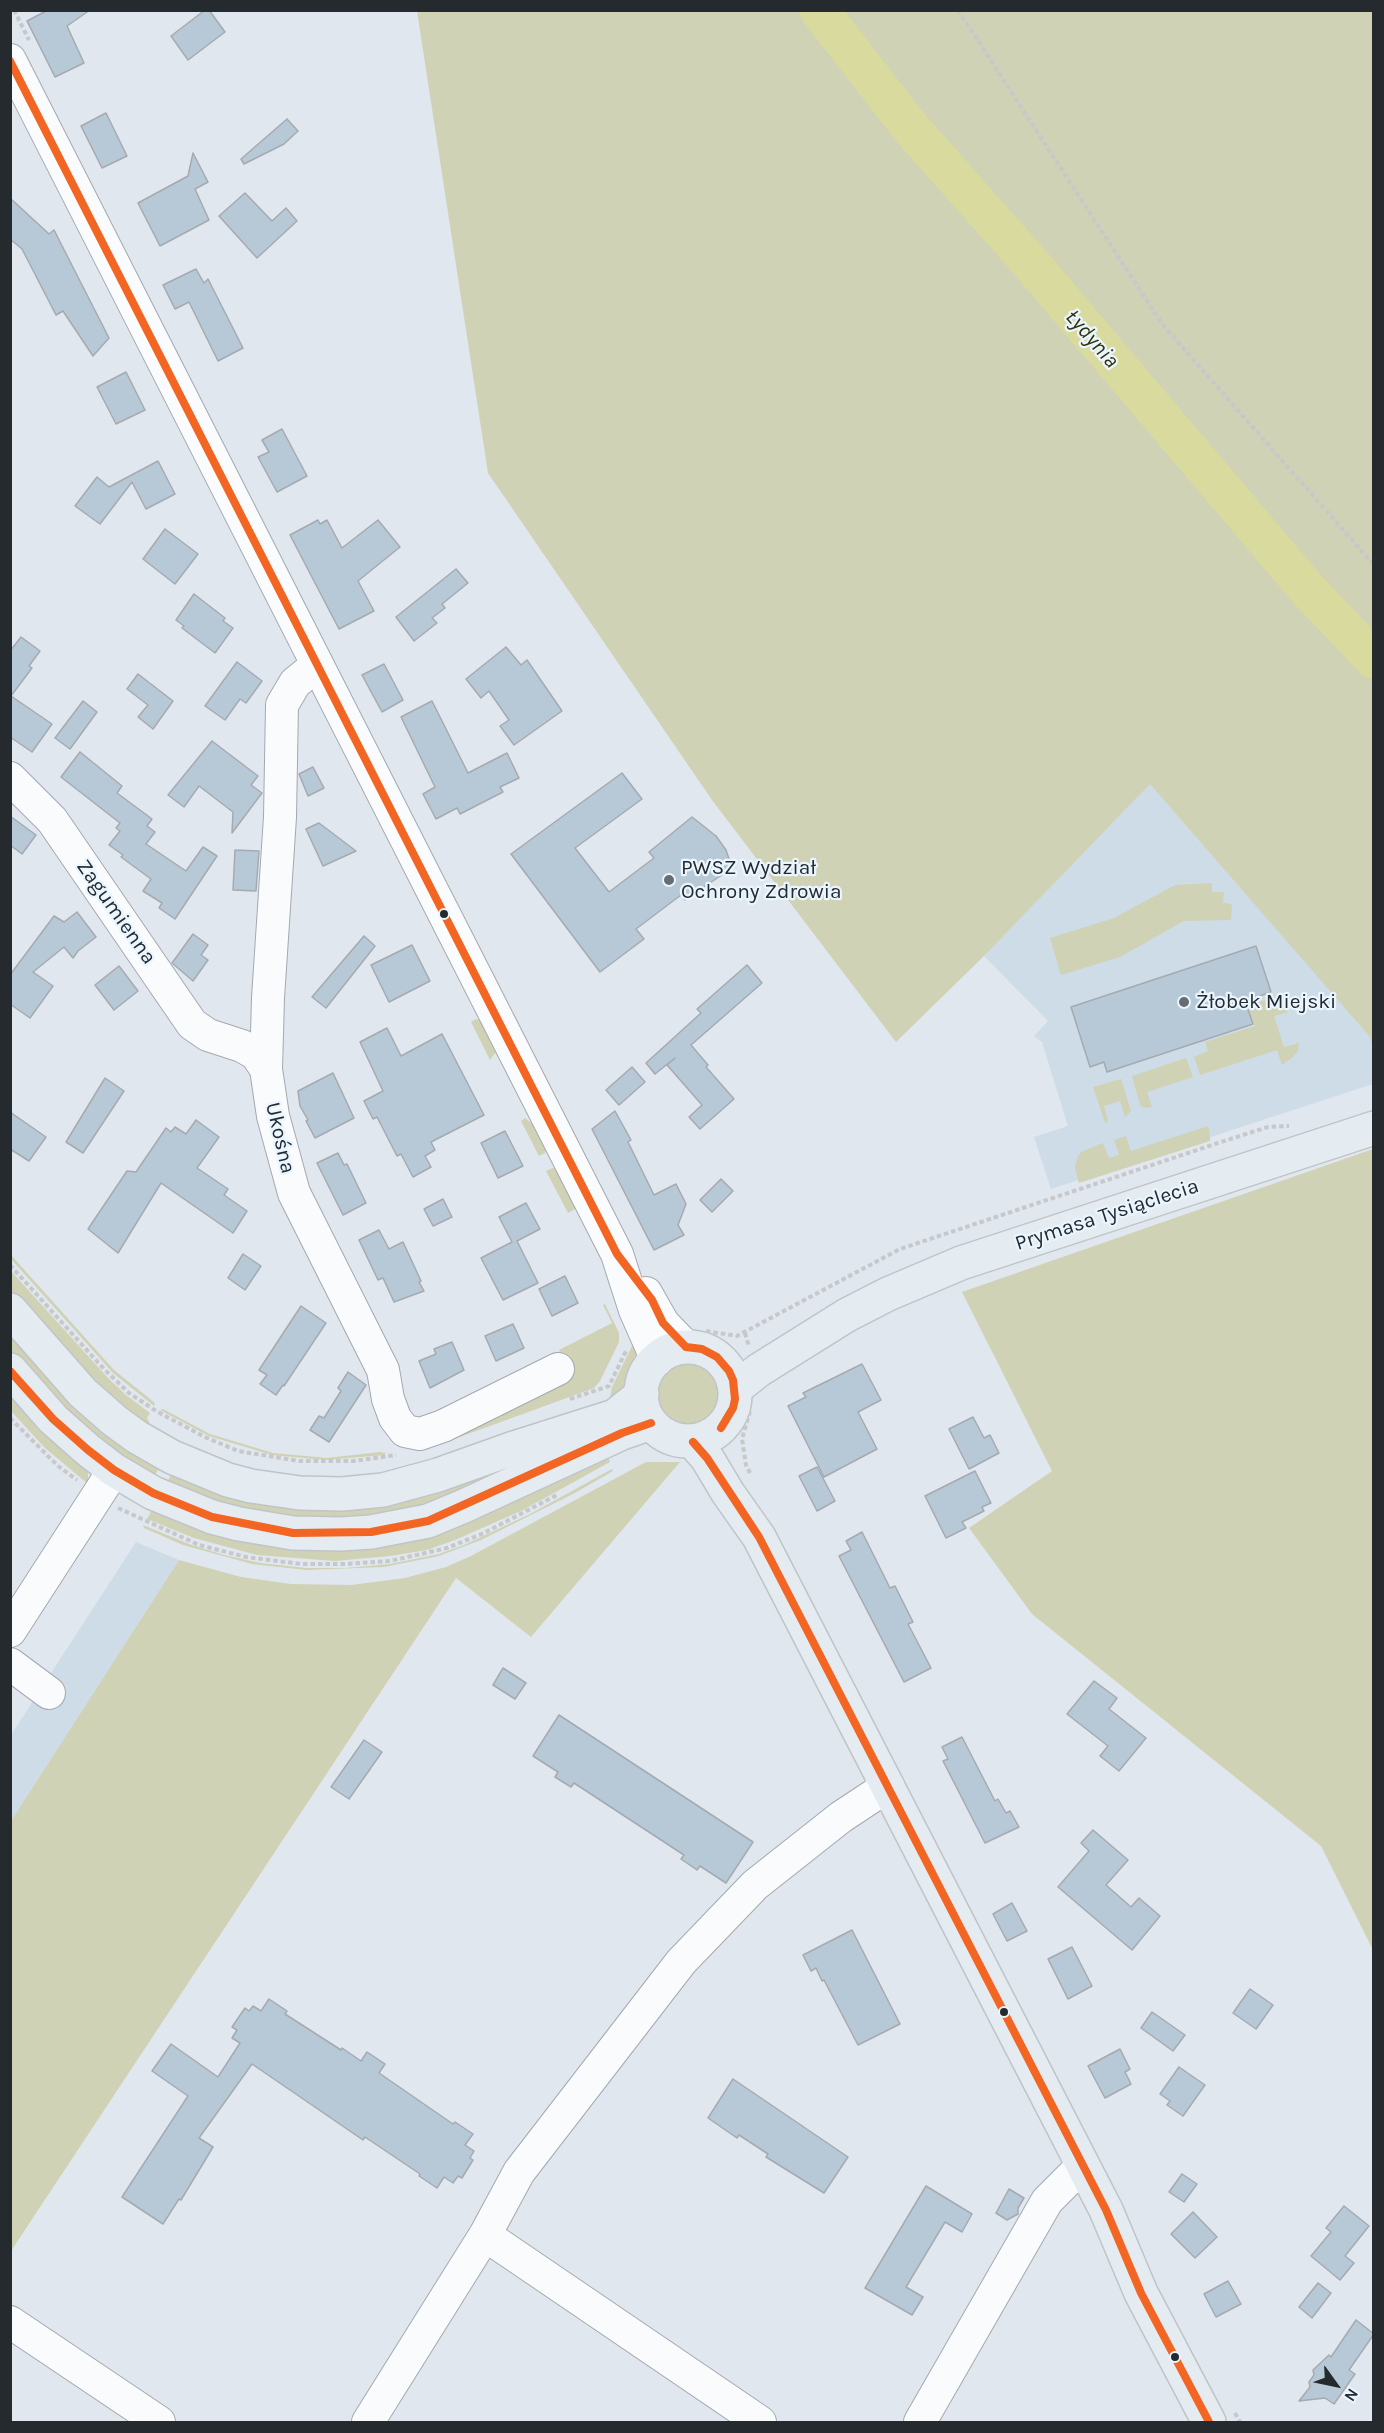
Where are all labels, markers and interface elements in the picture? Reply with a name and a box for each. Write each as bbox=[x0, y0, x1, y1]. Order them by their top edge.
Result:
water label: Łydynia bbox=[1059, 304, 1125, 374]
street label: Zagumienna bbox=[71, 855, 161, 969]
place label: PWSZ Wydział Ochrony Zdrowia bbox=[681, 855, 842, 905]
marker: PWSZ Wydział Ochrony Zdrowia bbox=[662, 873, 676, 887]
unlabelled marker bbox=[438, 908, 450, 920]
place label: Żłobek Miejski bbox=[1196, 989, 1336, 1015]
marker: Żłobek Miejski bbox=[1177, 995, 1191, 1009]
street label: Ukośna bbox=[260, 1100, 300, 1176]
street label: Prymasa Tysiąclecia bbox=[1012, 1173, 1202, 1257]
unlabelled marker bbox=[998, 2006, 1010, 2018]
unlabelled marker bbox=[1169, 2351, 1181, 2363]
north arrow bbox=[1306, 2355, 1366, 2415]
text: N bbox=[1340, 2385, 1363, 2405]

